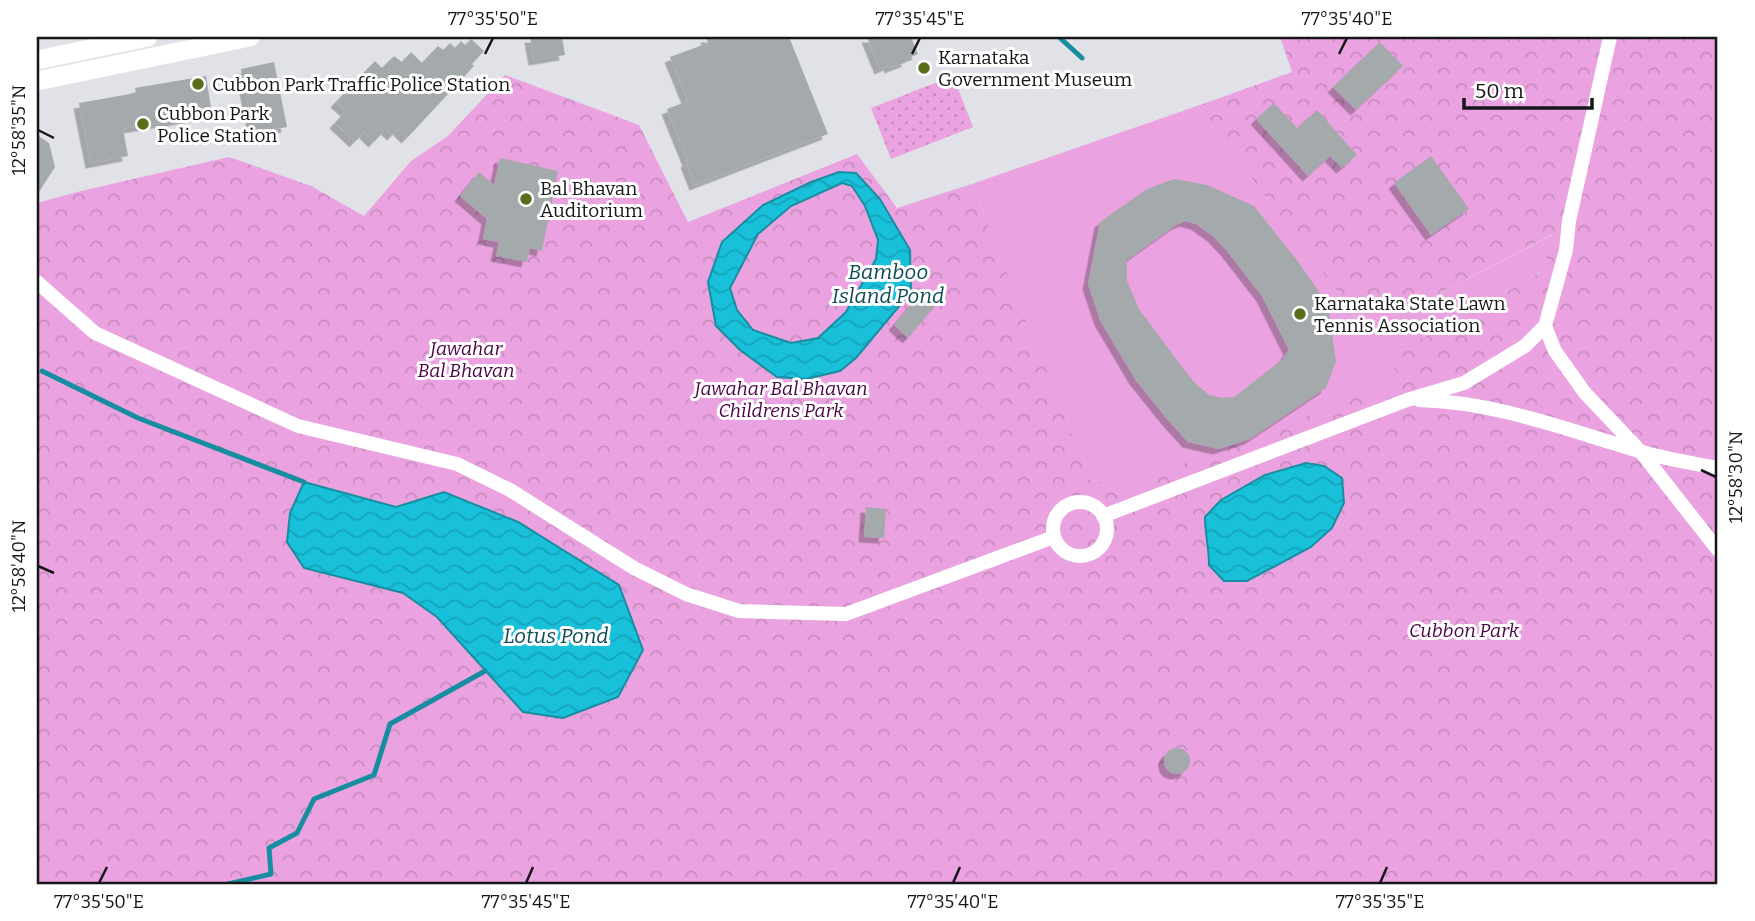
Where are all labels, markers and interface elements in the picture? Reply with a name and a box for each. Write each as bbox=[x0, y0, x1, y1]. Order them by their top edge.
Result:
text: 77°35'50"E bbox=[448, 8, 538, 30]
text: 77°35'45"E bbox=[876, 8, 964, 30]
text: 77°35'40"E bbox=[1302, 8, 1392, 30]
place label: Karnataka Government Museum bbox=[938, 46, 1132, 91]
marker: Karnataka Government Museum bbox=[916, 60, 932, 76]
scale bar bbox=[1464, 66, 1592, 110]
place label: Cubbon Park Traffic Police Station bbox=[212, 73, 510, 96]
marker: Cubbon Park Traffic Police Station bbox=[190, 76, 206, 92]
text: 50 m bbox=[1475, 78, 1524, 104]
text: 12°58'35"N bbox=[8, 85, 30, 175]
place label: Cubbon Park Police Station bbox=[157, 102, 277, 147]
marker: Cubbon Park Police Station bbox=[135, 116, 151, 132]
place label: Bal Bhavan Auditorium bbox=[540, 177, 643, 222]
marker: Bal Bhavan Auditorium bbox=[518, 191, 534, 207]
water label: Bamboo Island Pond bbox=[832, 259, 944, 309]
place label: Karnataka State Lawn Tennis Association bbox=[1314, 292, 1505, 337]
marker: Karnataka State Lawn Tennis Association bbox=[1292, 306, 1308, 322]
park label: Jawahar Bal Bhavan bbox=[417, 337, 515, 382]
park label: Jawahar Bal Bhavan Childrens Park bbox=[692, 377, 868, 422]
text: 12°58'30"N bbox=[1725, 431, 1747, 523]
text: 12°58'40"N bbox=[8, 520, 30, 612]
park label: Cubbon Park bbox=[1409, 619, 1520, 642]
water label: Lotus Pond bbox=[503, 623, 609, 649]
text: 77°35'50"E bbox=[54, 891, 144, 913]
text: 77°35'45"E bbox=[482, 891, 570, 913]
text: 77°35'40"E bbox=[908, 891, 998, 913]
text: 77°35'35"E bbox=[1336, 891, 1424, 913]

